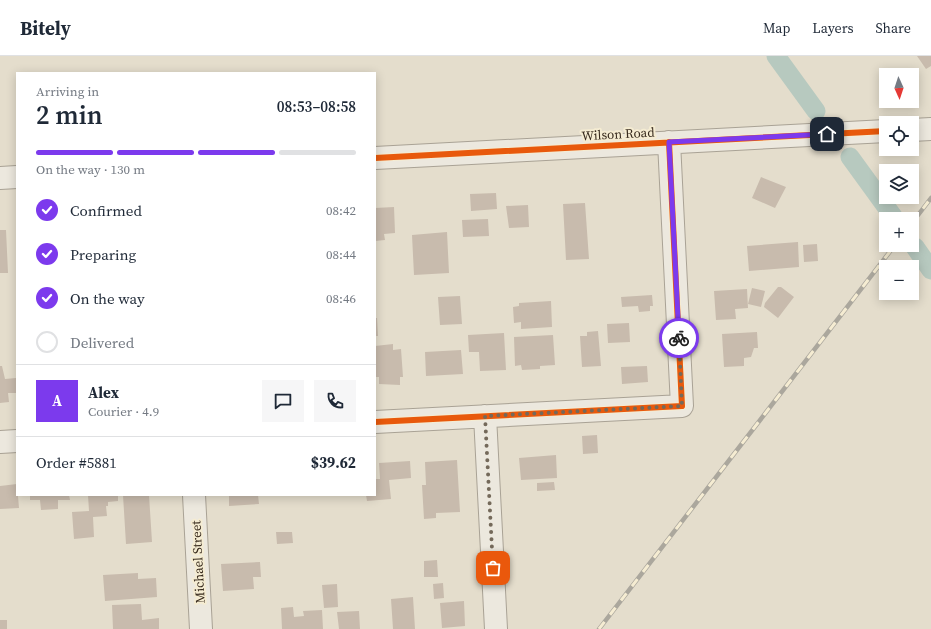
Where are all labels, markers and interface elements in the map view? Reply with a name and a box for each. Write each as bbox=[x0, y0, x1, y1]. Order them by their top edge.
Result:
text: Bitely bbox=[20, 15, 71, 41]
text: Map bbox=[763, 18, 790, 38]
text: Layers bbox=[812, 18, 854, 38]
text: Share bbox=[876, 18, 911, 38]
north arrow bbox=[879, 68, 919, 108]
map controls bbox=[879, 68, 919, 300]
text: Arriving in bbox=[36, 83, 99, 100]
text: 08:53–08:58 bbox=[277, 96, 356, 117]
text: 2 min bbox=[36, 97, 103, 133]
button: locate bbox=[879, 116, 919, 156]
pin bbox=[810, 117, 844, 151]
icon: home bbox=[816, 123, 838, 145]
street label: Wilson Road bbox=[581, 124, 656, 144]
text: On the way · 130 m bbox=[36, 161, 145, 178]
button: layers bbox=[879, 164, 919, 204]
icon: check bbox=[36, 199, 58, 221]
text: Confirmed bbox=[70, 200, 142, 221]
text: 08:42 bbox=[326, 202, 356, 219]
button: + bbox=[879, 212, 919, 252]
icon: check bbox=[36, 243, 58, 265]
text: Preparing bbox=[70, 244, 136, 265]
text: 08:44 bbox=[326, 246, 356, 263]
button: − bbox=[879, 260, 919, 300]
icon: check bbox=[36, 287, 58, 309]
text: On the way bbox=[70, 288, 145, 309]
text: 08:46 bbox=[326, 290, 356, 307]
courier bbox=[659, 318, 699, 358]
icon: bike bbox=[668, 327, 690, 349]
text: Delivered bbox=[70, 332, 134, 353]
button: chat bbox=[262, 380, 304, 422]
button: phone bbox=[314, 380, 356, 422]
text: Alex bbox=[88, 382, 119, 403]
text: A bbox=[52, 390, 62, 411]
text: Courier · 4.9 bbox=[88, 403, 159, 420]
text: Order #5881 bbox=[36, 452, 117, 473]
text: $39.62 bbox=[311, 452, 356, 473]
street label: Michael Street bbox=[187, 519, 209, 604]
pin bbox=[476, 551, 510, 585]
icon: bag bbox=[482, 557, 504, 579]

